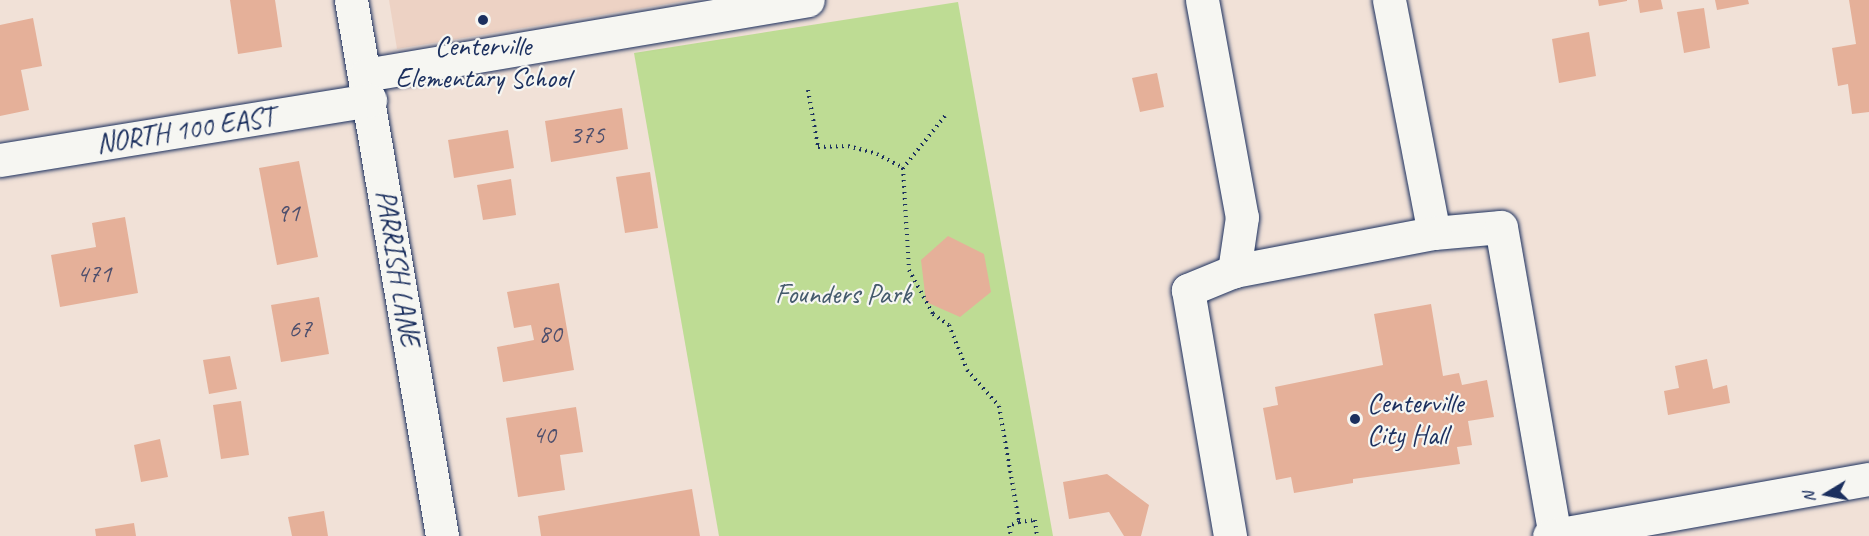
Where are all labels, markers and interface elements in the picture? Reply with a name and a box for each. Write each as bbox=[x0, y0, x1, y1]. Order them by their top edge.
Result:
marker: Centerville Elementary School bbox=[476, 13, 490, 27]
place label: Centerville Elementary School bbox=[396, 29, 570, 95]
street label: NORTH 100 EAST bbox=[94, 99, 276, 161]
house number: 375 bbox=[569, 119, 605, 151]
street label: PARRISH LANE bbox=[369, 188, 427, 348]
house number: 91 bbox=[276, 197, 300, 229]
house number: 471 bbox=[76, 258, 112, 290]
park label: Founders Park bbox=[775, 277, 911, 311]
house number: 67 bbox=[288, 313, 312, 345]
house number: 80 bbox=[538, 318, 562, 350]
place label: Centerville City Hall bbox=[1367, 386, 1463, 452]
marker: Centerville City Hall bbox=[1348, 412, 1362, 426]
house number: 40 bbox=[532, 419, 556, 451]
north arrow bbox=[1797, 464, 1857, 524]
text: N bbox=[1799, 491, 1820, 504]

